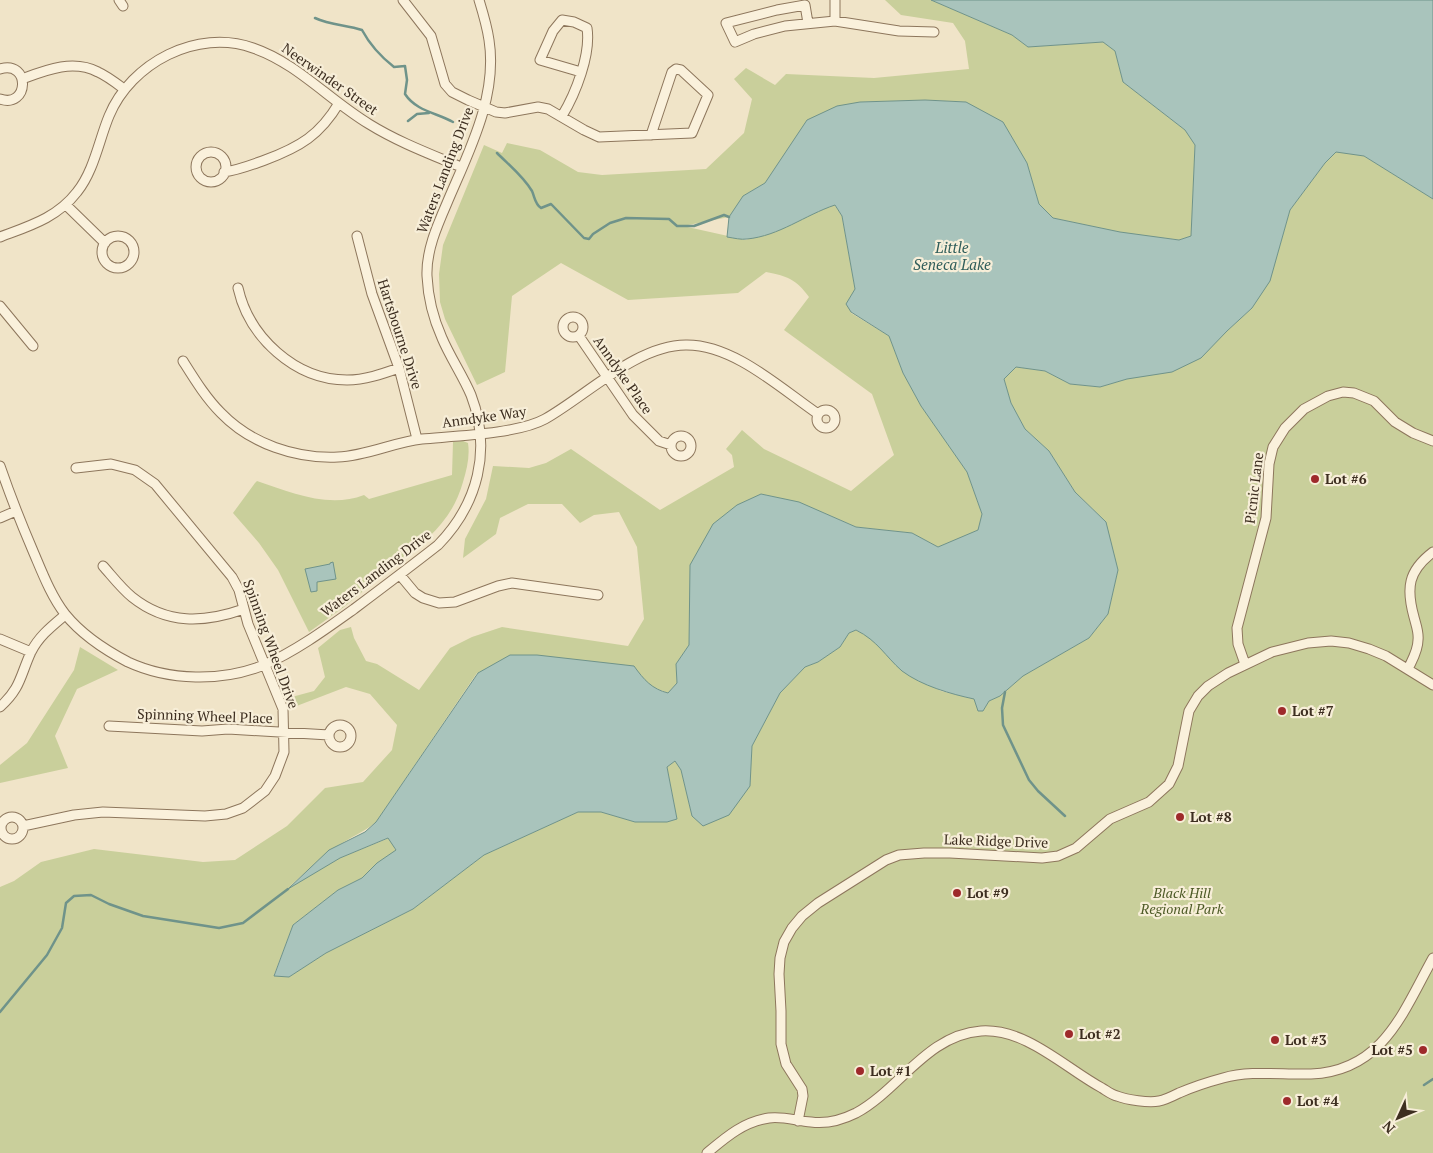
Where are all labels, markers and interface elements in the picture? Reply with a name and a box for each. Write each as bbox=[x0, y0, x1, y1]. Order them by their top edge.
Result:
street label: Neerwinder Street bbox=[278, 38, 383, 119]
street label: Waters Landing Drive bbox=[412, 104, 477, 236]
water label: Little Seneca Lake bbox=[913, 237, 991, 274]
street label: Hartsbourne Drive bbox=[374, 276, 427, 391]
street label: Anndyke Place bbox=[589, 332, 657, 418]
street label: Anndyke Way bbox=[441, 401, 528, 432]
street label: Picnic Lane bbox=[1240, 451, 1267, 525]
place label: Lot #6 bbox=[1325, 469, 1367, 488]
marker: Lot #6 bbox=[1309, 473, 1321, 485]
street label: Waters Landing Drive bbox=[317, 525, 435, 620]
street label: Spinning Wheel Drive bbox=[239, 577, 304, 711]
place label: Lot #7 bbox=[1292, 701, 1334, 720]
street label: Spinning Wheel Place bbox=[137, 704, 273, 727]
marker: Lot #7 bbox=[1276, 705, 1288, 717]
place label: Lot #8 bbox=[1190, 807, 1232, 826]
marker: Lot #8 bbox=[1174, 811, 1186, 823]
street label: Lake Ridge Drive bbox=[944, 829, 1048, 852]
place label: Lot #9 bbox=[967, 883, 1009, 902]
park label: Black Hill Regional Park bbox=[1140, 883, 1224, 918]
marker: Lot #9 bbox=[951, 887, 963, 899]
place label: Lot #2 bbox=[1079, 1024, 1121, 1043]
marker: Lot #2 bbox=[1063, 1028, 1075, 1040]
place label: Lot #3 bbox=[1285, 1030, 1327, 1049]
marker: Lot #3 bbox=[1269, 1034, 1281, 1046]
place label: Lot #5 bbox=[1371, 1040, 1413, 1059]
marker: Lot #5 bbox=[1417, 1044, 1429, 1056]
place label: Lot #1 bbox=[870, 1061, 912, 1080]
marker: Lot #1 bbox=[854, 1065, 866, 1077]
place label: Lot #4 bbox=[1297, 1091, 1339, 1110]
north arrow bbox=[1373, 1093, 1423, 1143]
marker: Lot #4 bbox=[1281, 1095, 1293, 1107]
text: N bbox=[1378, 1117, 1399, 1138]

